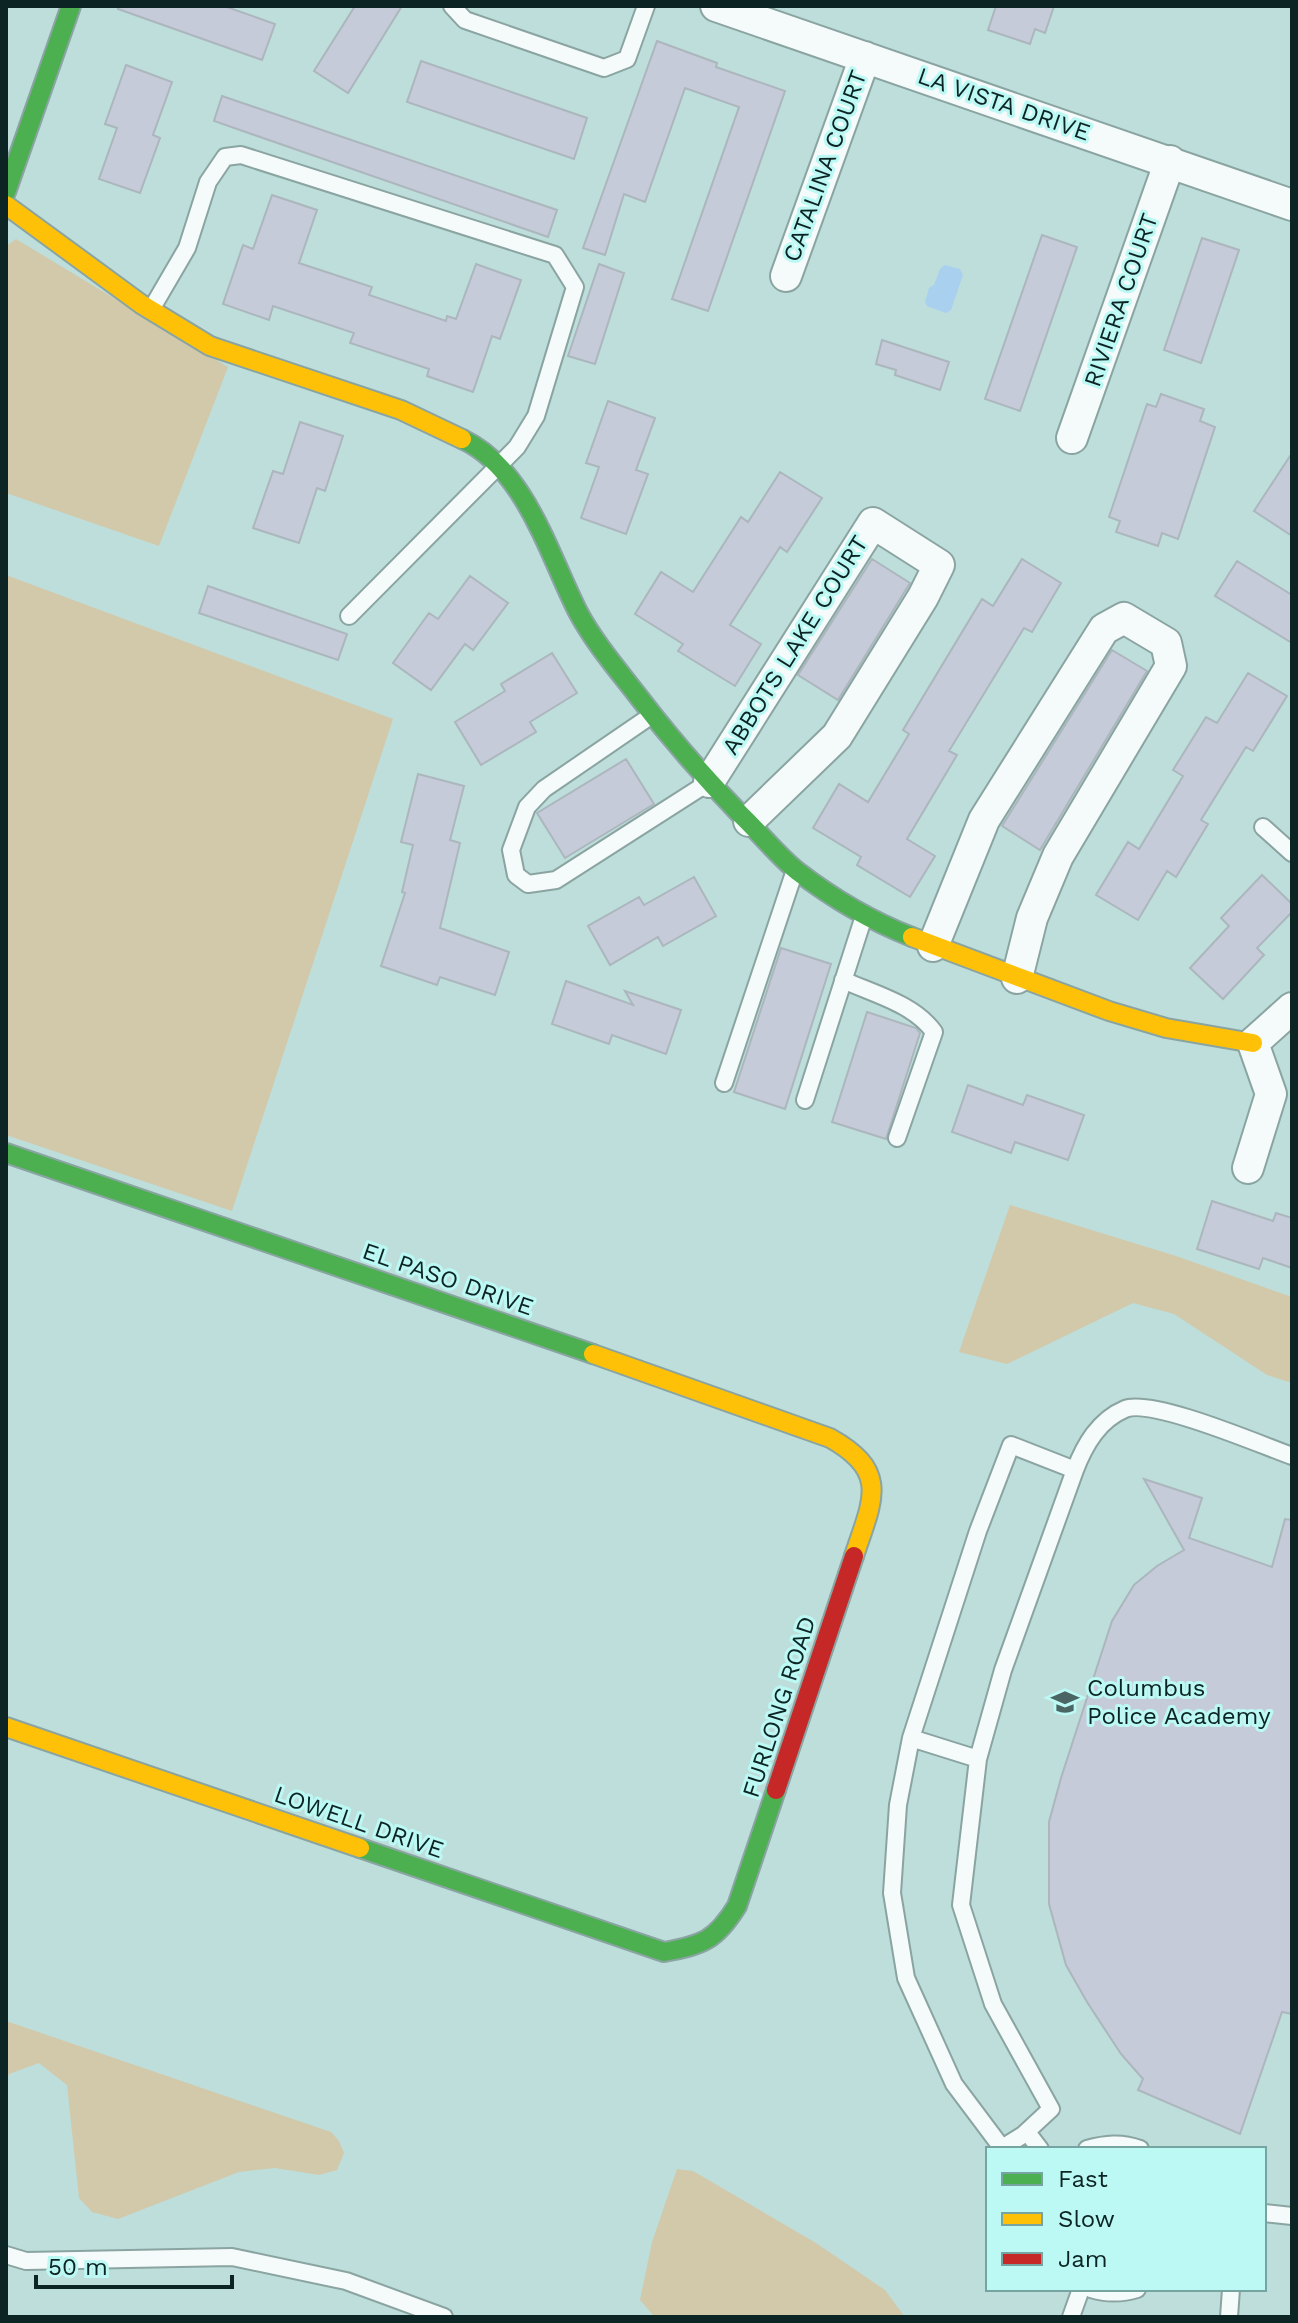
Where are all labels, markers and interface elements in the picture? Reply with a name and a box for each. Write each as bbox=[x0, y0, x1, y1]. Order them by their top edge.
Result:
street label: LA VISTA DRIVE bbox=[914, 61, 1094, 147]
street label: CATALINA COURT bbox=[777, 66, 873, 266]
street label: RIVIERA COURT bbox=[1078, 210, 1164, 390]
street label: ABBOTS LAKE COURT bbox=[716, 530, 874, 760]
street label: EL PASO DRIVE bbox=[359, 1237, 537, 1321]
street label: FURLONG ROAD bbox=[736, 1613, 822, 1801]
place label: Columbus Police Academy bbox=[1087, 1674, 1271, 1730]
school or university icon: Columbus Police Academy bbox=[1050, 1687, 1080, 1717]
street label: LOWELL DRIVE bbox=[271, 1780, 447, 1864]
legend bbox=[986, 2147, 1266, 2291]
text: Fast bbox=[1058, 2165, 1108, 2193]
text: Slow bbox=[1058, 2205, 1115, 2233]
scale bar bbox=[36, 2239, 232, 2289]
text: Jam bbox=[1058, 2245, 1108, 2273]
text: 50 m bbox=[48, 2253, 108, 2281]

